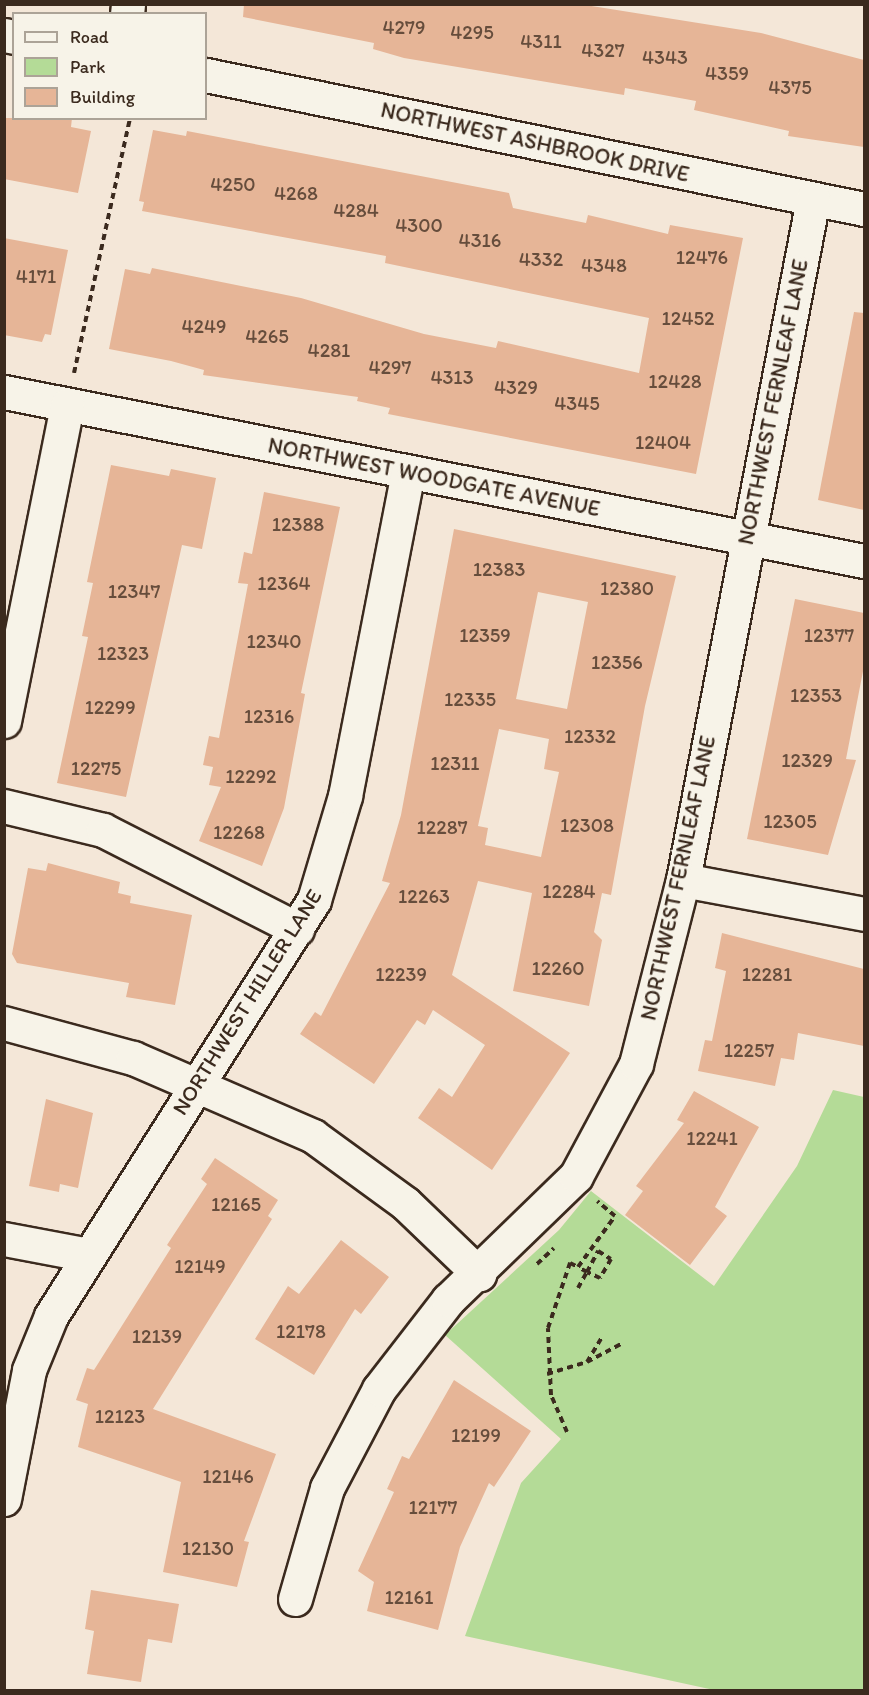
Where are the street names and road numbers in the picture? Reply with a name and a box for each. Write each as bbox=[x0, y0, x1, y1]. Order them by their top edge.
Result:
street label: NORTHWEST ASHBROOK DRIVE bbox=[379, 96, 691, 188]
street label: NORTHWEST FERNLEAF LANE bbox=[732, 257, 814, 547]
street label: NORTHWEST WOODGATE AVENUE bbox=[267, 432, 601, 522]
street label: NORTHWEST FERNLEAF LANE bbox=[635, 733, 721, 1023]
street label: NORTHWEST HILLER LANE bbox=[167, 884, 327, 1120]

